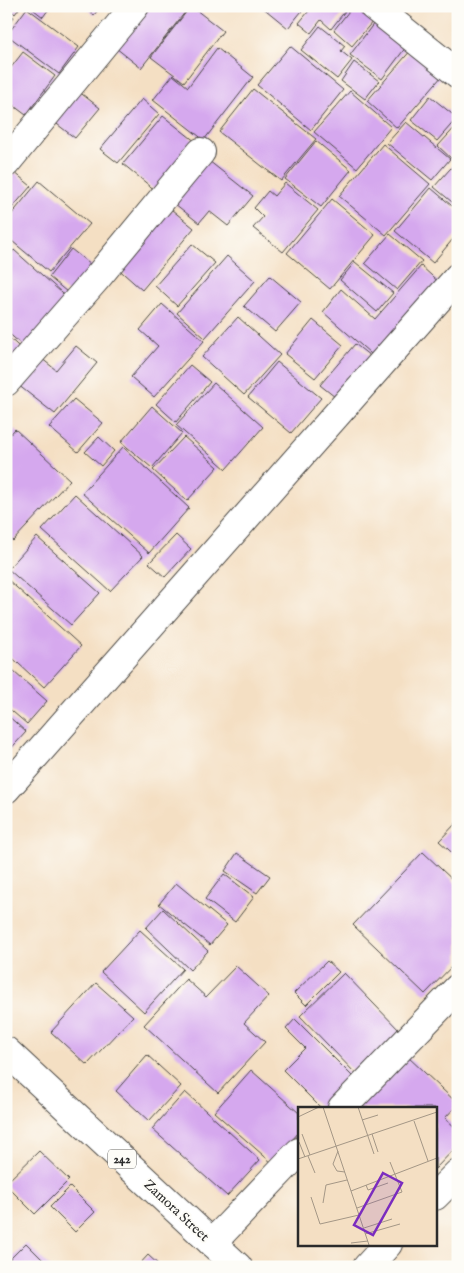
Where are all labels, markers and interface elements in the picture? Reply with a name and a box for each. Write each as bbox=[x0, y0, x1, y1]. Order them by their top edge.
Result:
inset map bbox=[298, 1107, 436, 1246]
road number: 242 bbox=[108, 1150, 136, 1168]
street label: Zamora Street bbox=[140, 1176, 213, 1246]

